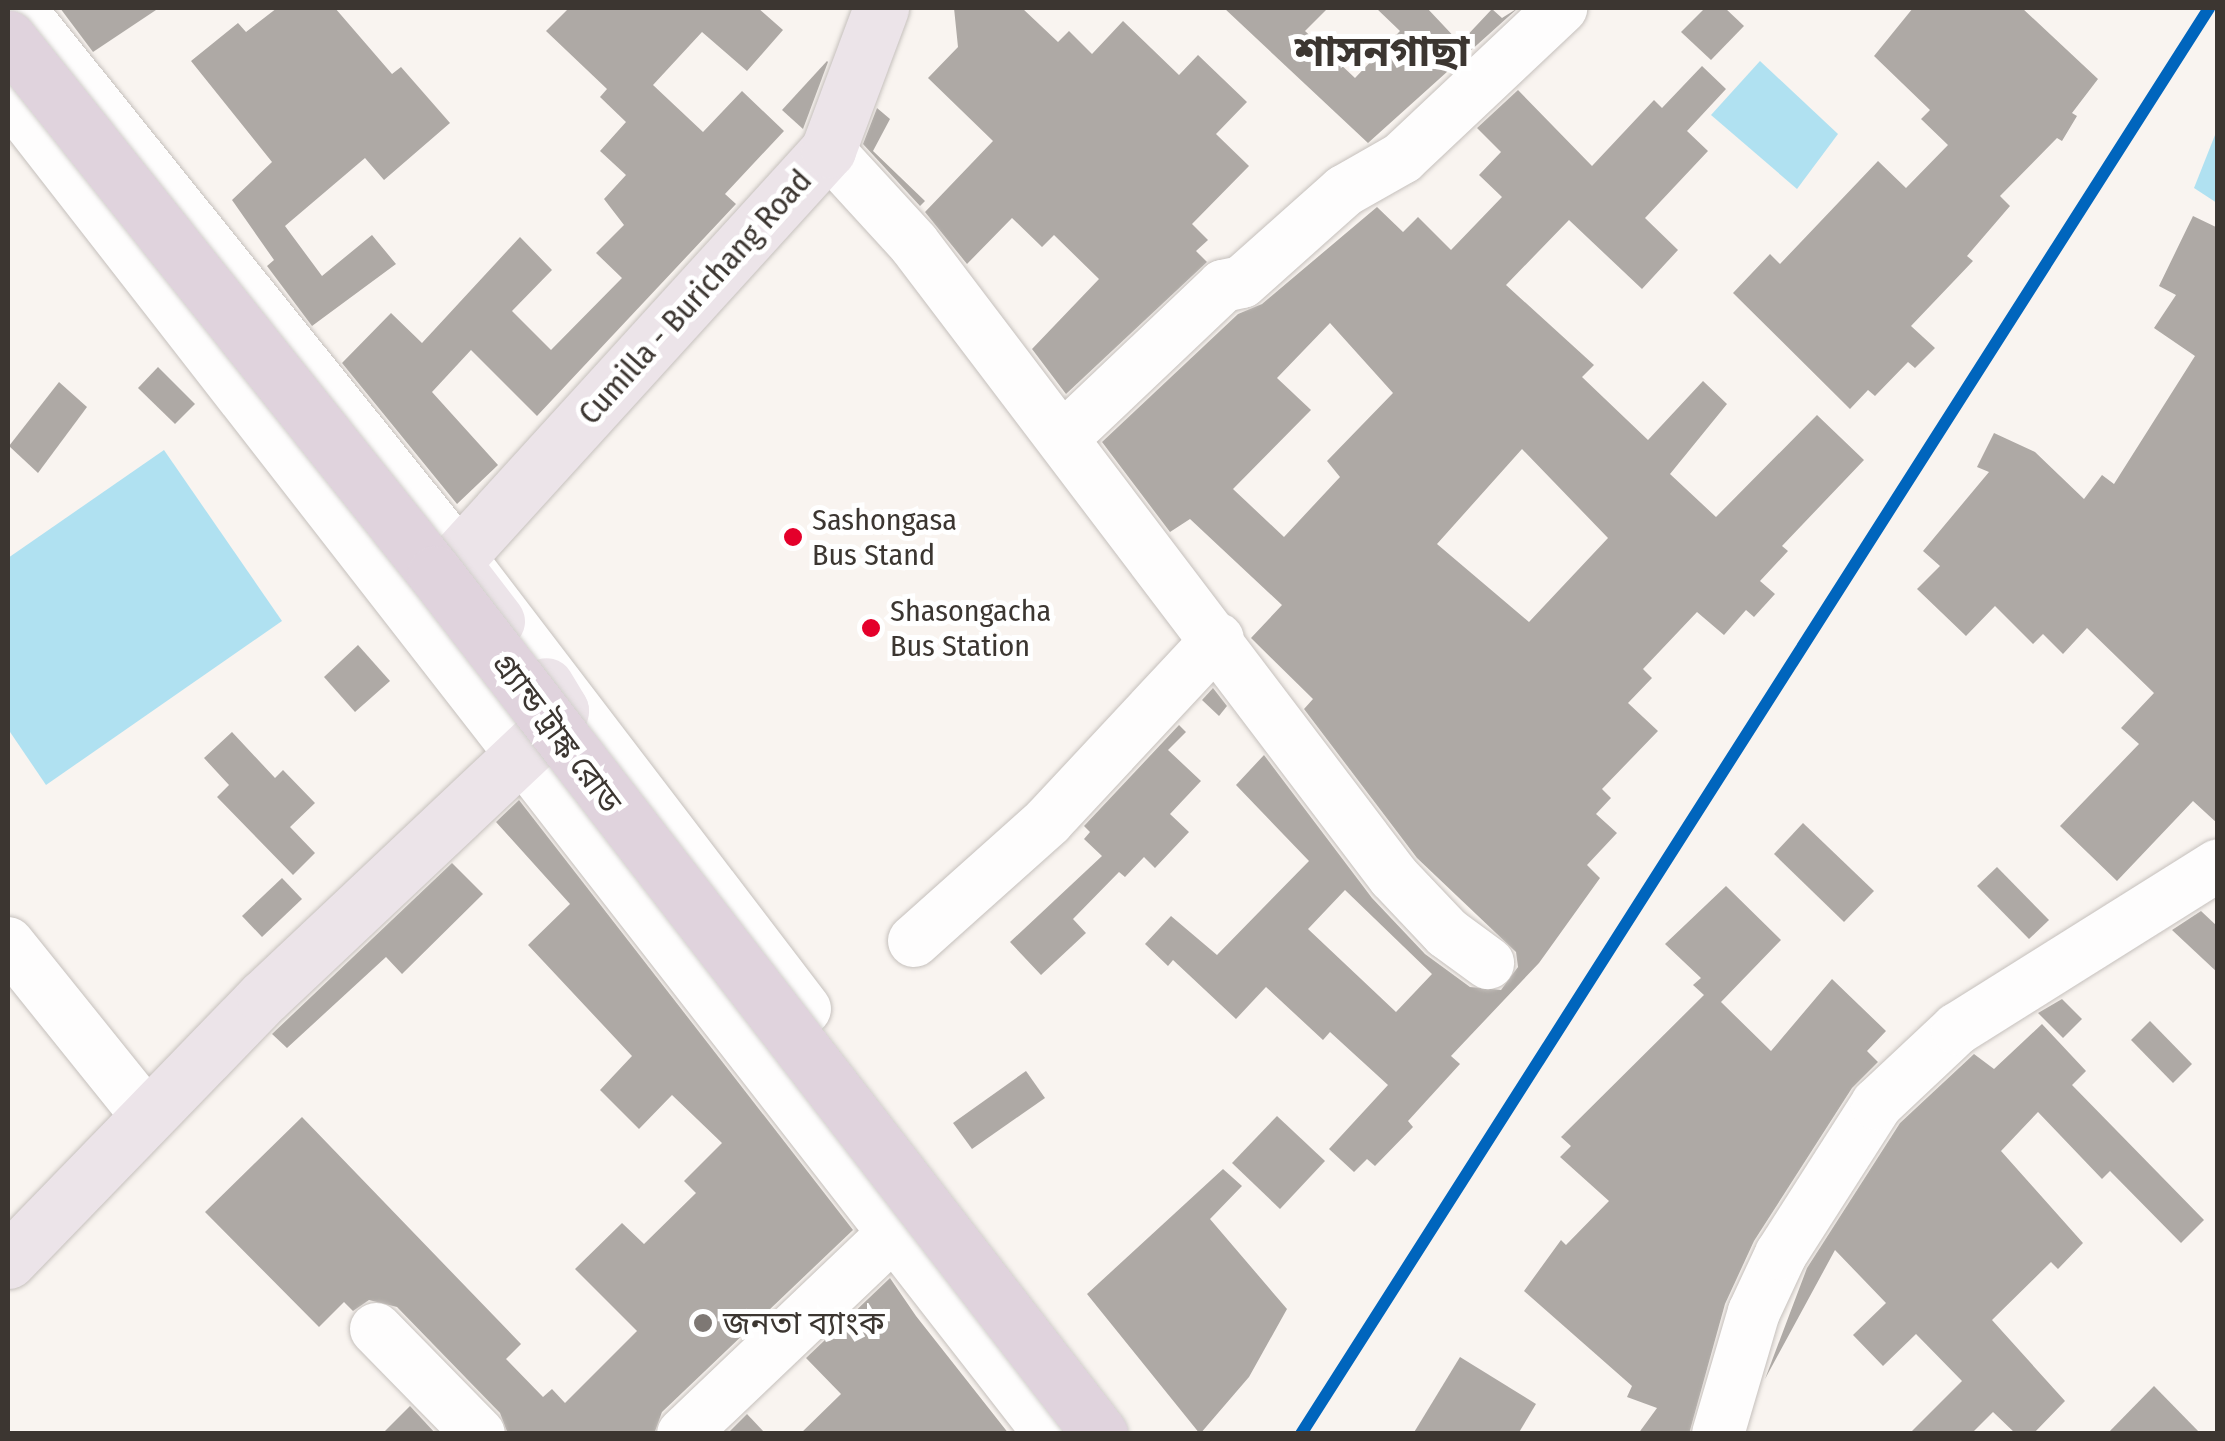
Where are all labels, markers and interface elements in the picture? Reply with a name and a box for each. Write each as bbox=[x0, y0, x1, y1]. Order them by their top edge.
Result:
district label: শাসনগাছা bbox=[1295, 27, 1469, 77]
street label: Cumilla - Burichang Road bbox=[570, 162, 820, 432]
place label: Sashongasa Bus Stand bbox=[812, 502, 957, 572]
marker: Sashongasa Bus Stand bbox=[783, 527, 803, 547]
place label: Shasongacha Bus Station bbox=[890, 593, 1051, 664]
marker: Shasongacha Bus Station bbox=[861, 618, 881, 638]
street label: গ্র্যান্ড ট্রাঙ্ক রোড bbox=[484, 646, 630, 820]
place label: জনতা ব্যাংক bbox=[723, 1304, 885, 1342]
marker: জনতা ব্যাংক bbox=[692, 1312, 714, 1334]

